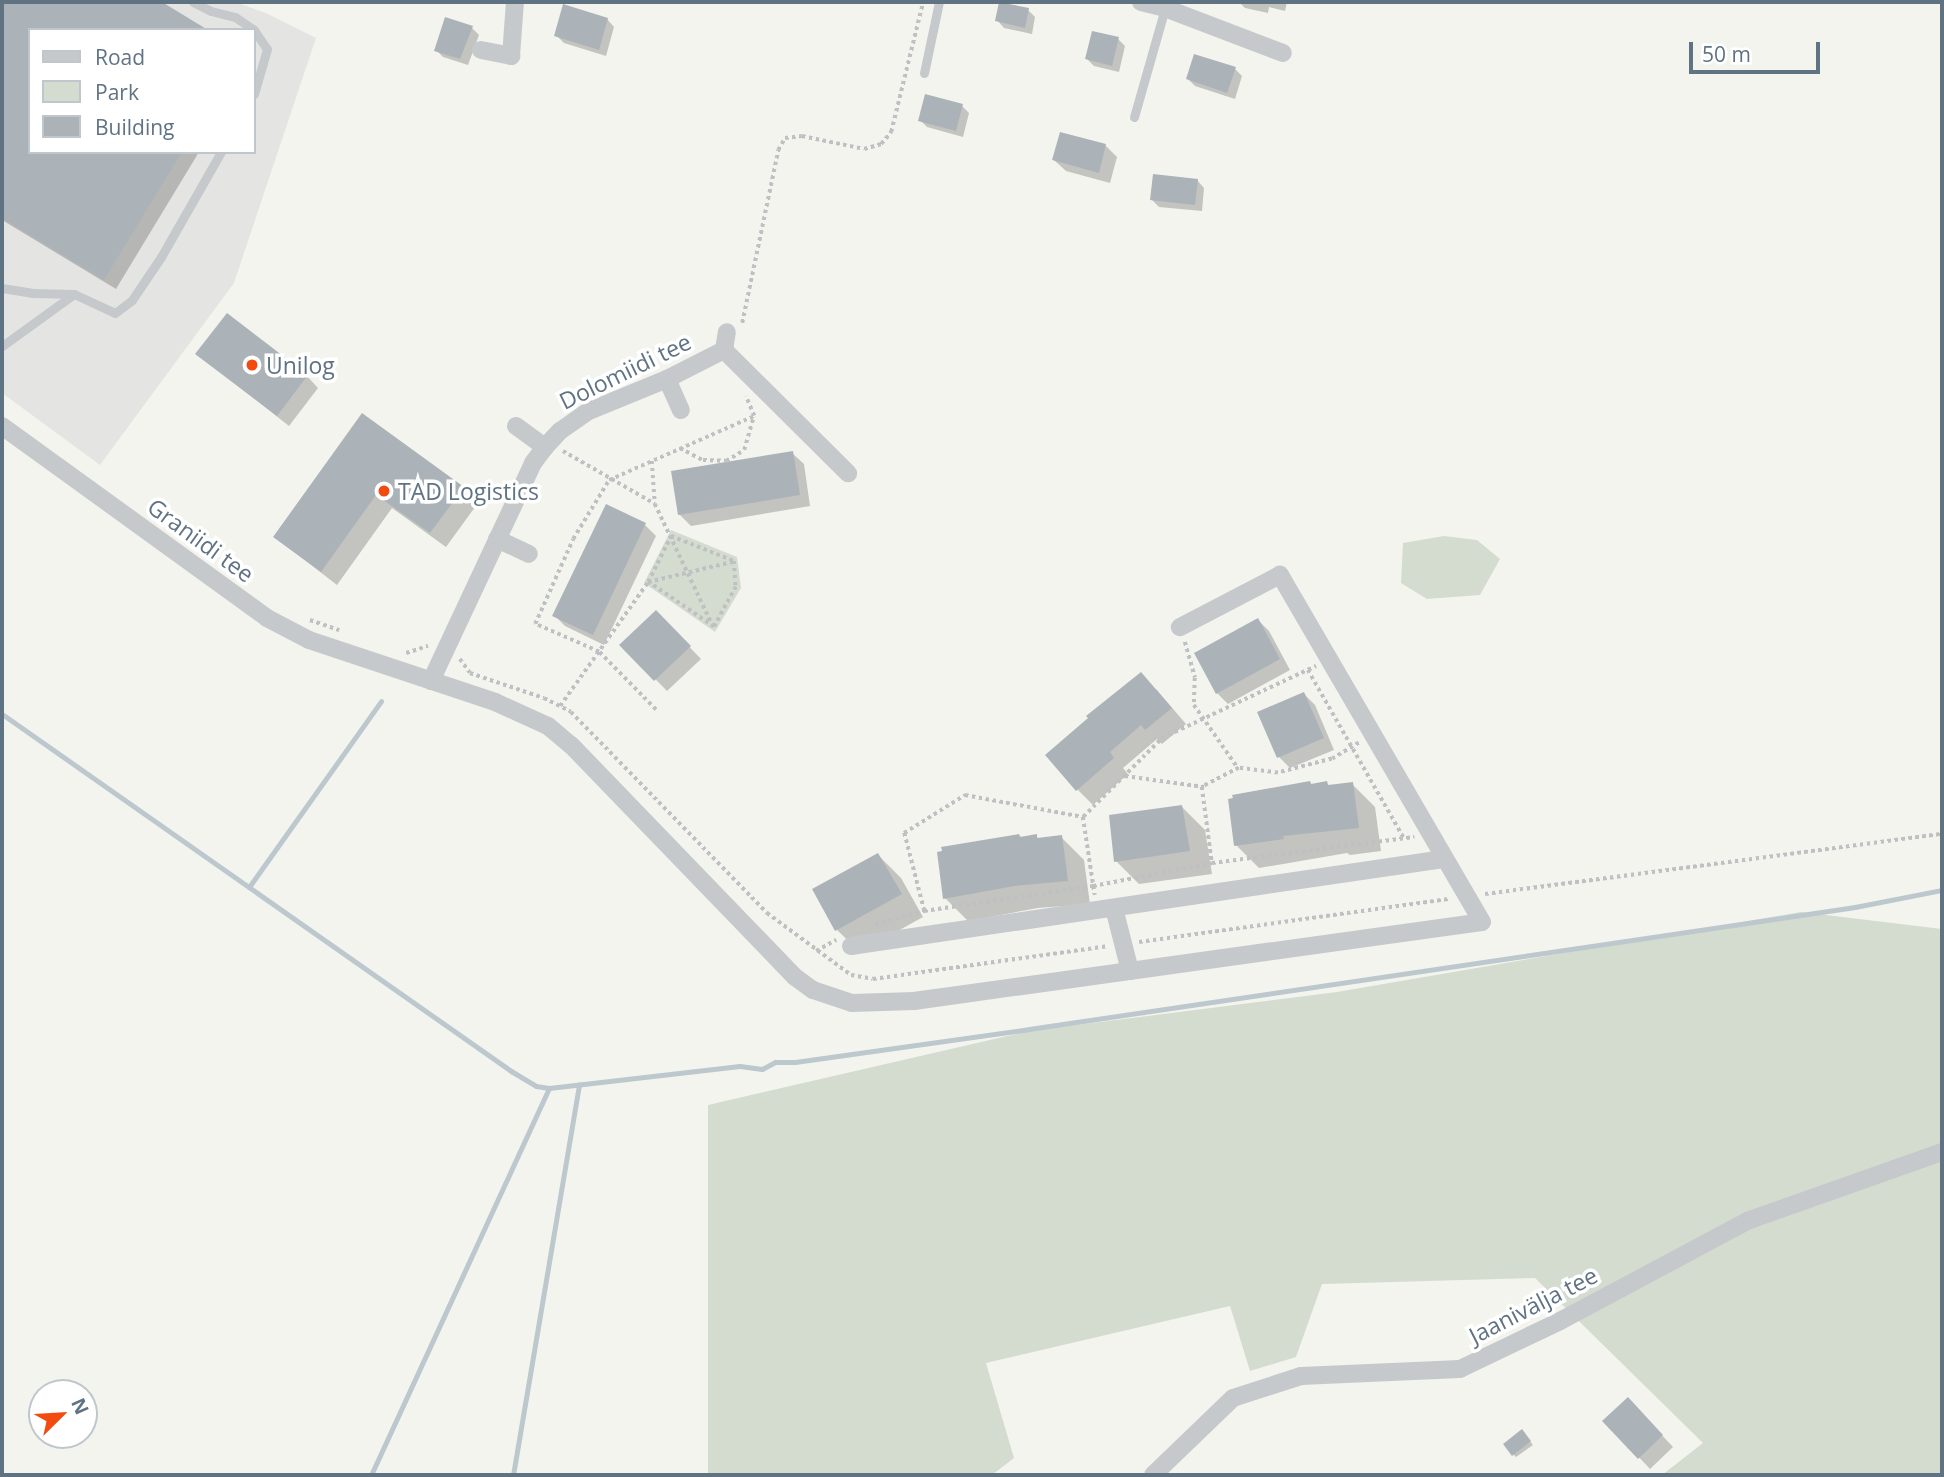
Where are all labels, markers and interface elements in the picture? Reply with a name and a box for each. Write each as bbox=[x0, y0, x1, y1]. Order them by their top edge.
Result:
legend bbox=[28, 28, 256, 154]
scale bar bbox=[1692, 28, 1823, 72]
text: 50 m bbox=[1702, 40, 1751, 68]
text: Road bbox=[95, 43, 145, 71]
text: Park bbox=[95, 78, 139, 106]
text: Building bbox=[95, 113, 174, 141]
street label: Dolomiidi tee bbox=[555, 327, 695, 415]
place label: Unilog bbox=[266, 351, 335, 379]
marker: Unilog bbox=[244, 357, 260, 373]
place label: TAD Logistics bbox=[398, 477, 539, 505]
marker: TAD Logistics bbox=[376, 483, 392, 499]
street label: Graniidi tee bbox=[143, 492, 259, 588]
street label: Jaanivälja tee bbox=[1464, 1261, 1602, 1349]
north arrow bbox=[28, 1379, 98, 1449]
text: N bbox=[65, 1394, 95, 1419]

